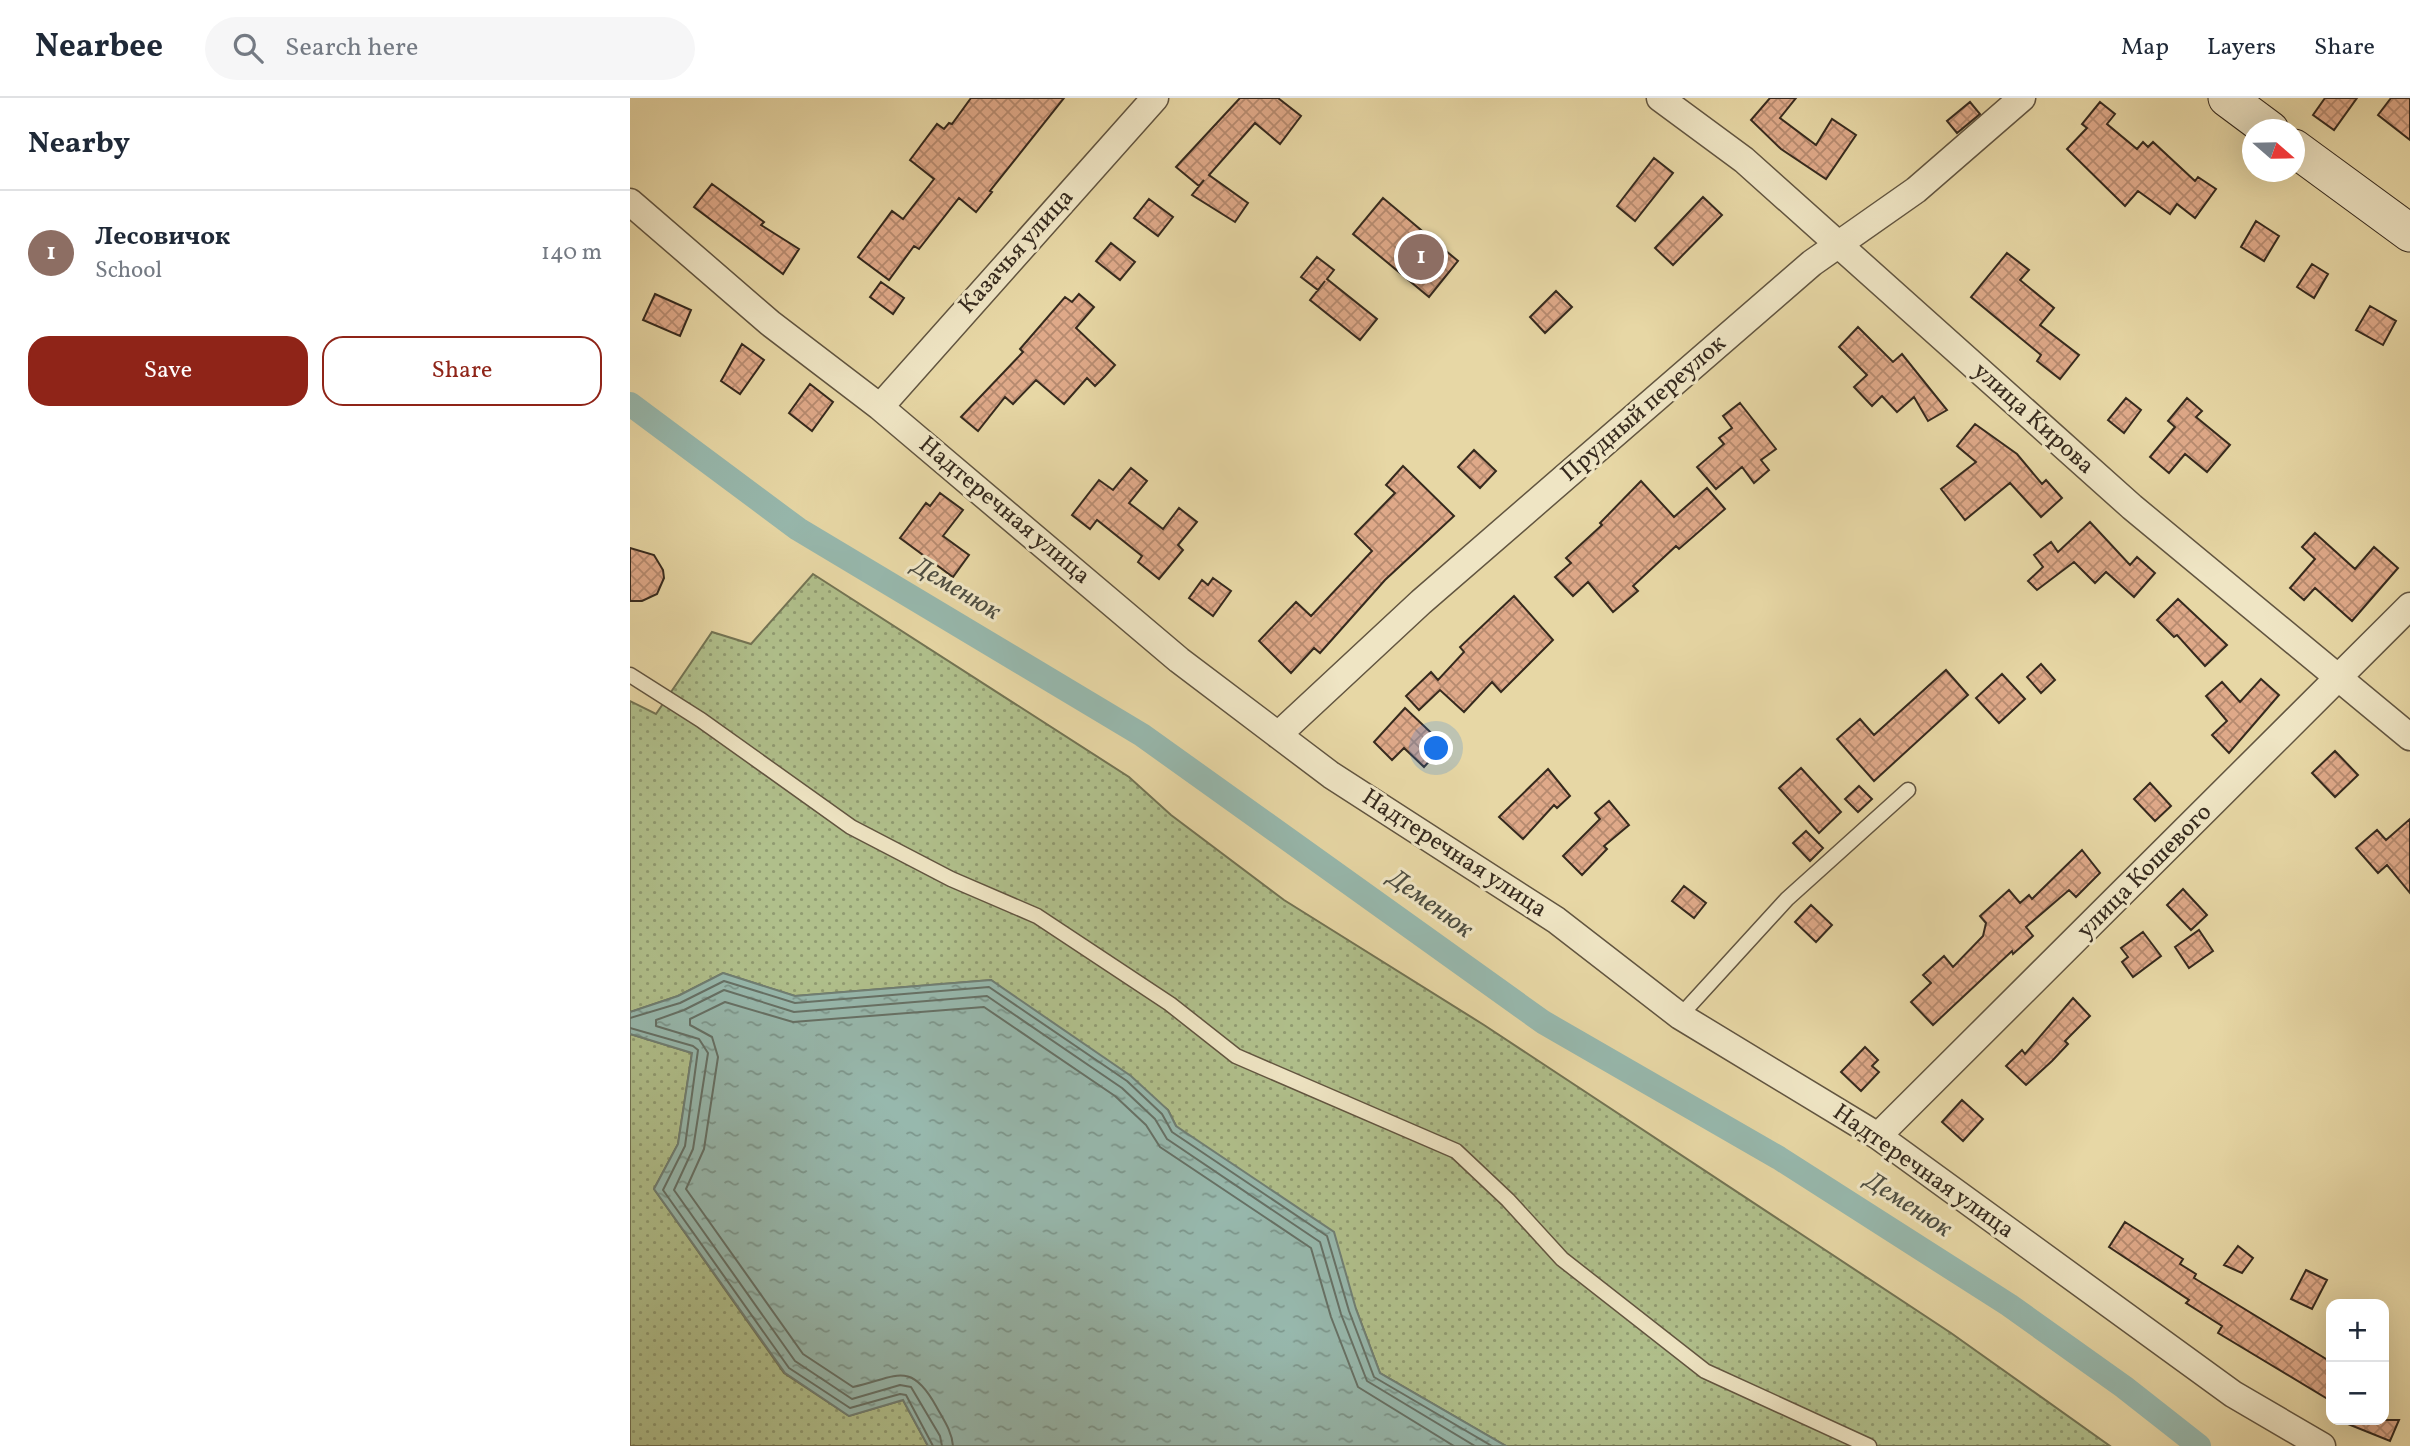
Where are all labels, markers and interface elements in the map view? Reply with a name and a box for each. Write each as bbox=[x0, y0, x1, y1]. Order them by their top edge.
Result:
search box bbox=[205, 17, 695, 80]
text: Nearbee bbox=[35, 25, 163, 71]
icon: search bbox=[229, 29, 267, 67]
text: Search here bbox=[285, 30, 418, 66]
text: Map bbox=[2121, 31, 2169, 65]
text: Layers bbox=[2207, 31, 2276, 65]
text: Share bbox=[2314, 31, 2375, 65]
north arrow bbox=[2242, 119, 2305, 182]
text: Nearby bbox=[28, 123, 130, 165]
street label: Казачья улица bbox=[951, 182, 1083, 322]
text: Лесовичок bbox=[95, 219, 230, 255]
pin: 1 bbox=[1398, 231, 1444, 283]
text: 1 bbox=[46, 237, 56, 269]
text: 140 m bbox=[541, 237, 602, 269]
text: School bbox=[95, 255, 162, 287]
street label: Прудный переулок bbox=[1554, 327, 1734, 490]
button: Save bbox=[28, 336, 308, 406]
button: Share bbox=[322, 336, 602, 406]
street label: улица Кирова bbox=[1965, 355, 2101, 483]
street label: Надтеречная улица bbox=[911, 429, 1097, 593]
water label: Деменюк bbox=[903, 547, 1008, 630]
your location bbox=[1419, 731, 1453, 765]
street label: Надтеречная улица bbox=[1355, 781, 1553, 927]
street label: улица Кошевого bbox=[2070, 797, 2220, 947]
water label: Деменюк bbox=[1378, 860, 1481, 948]
street label: Надтеречная улица bbox=[1825, 1096, 2021, 1248]
water label: Деменюк bbox=[1856, 1162, 1959, 1247]
map controls bbox=[2326, 1299, 2389, 1425]
button: + bbox=[2326, 1299, 2389, 1362]
button: − bbox=[2326, 1362, 2389, 1425]

